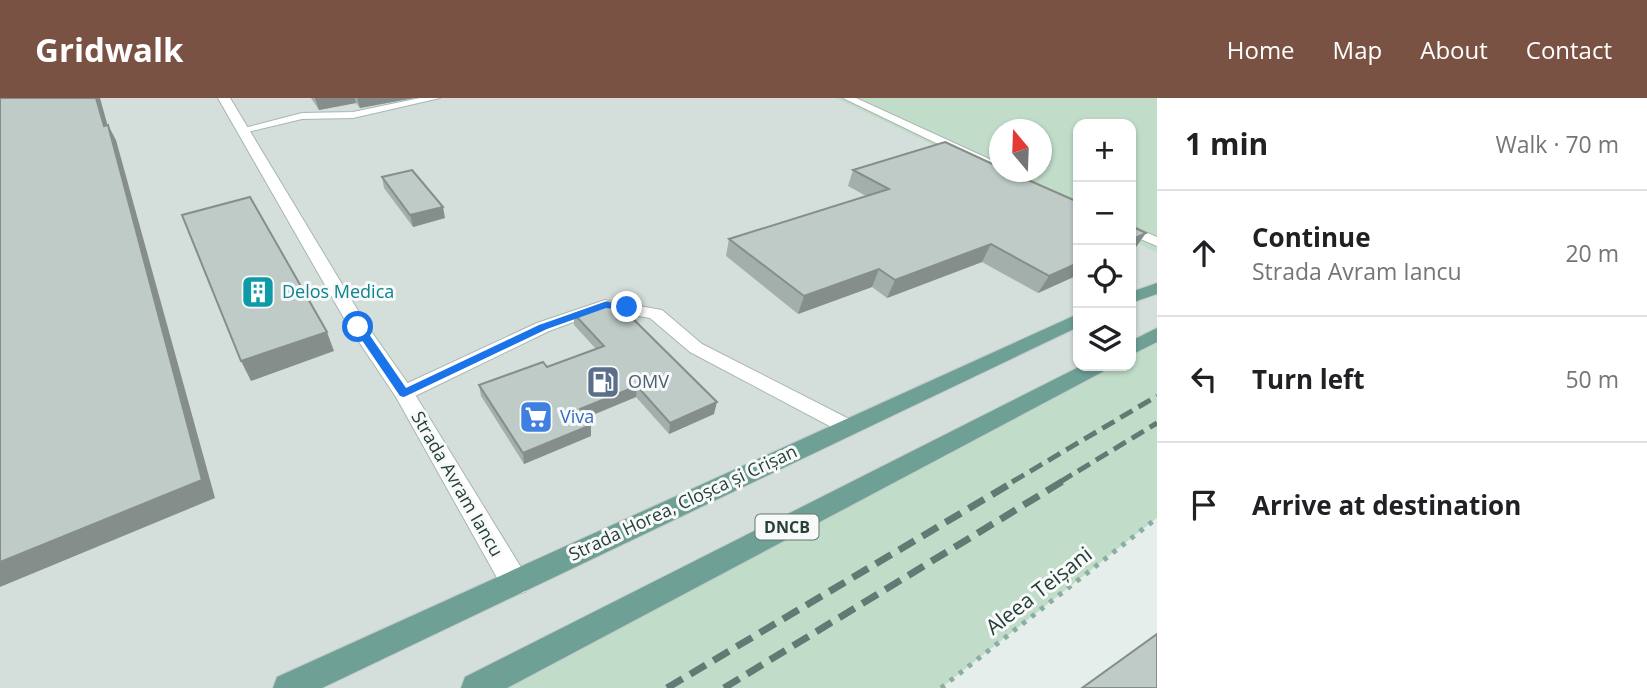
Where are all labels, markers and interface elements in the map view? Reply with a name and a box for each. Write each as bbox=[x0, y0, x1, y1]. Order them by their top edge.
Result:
text: Gridwalk bbox=[35, 27, 184, 72]
text: Home bbox=[1227, 33, 1295, 66]
text: Map bbox=[1333, 33, 1382, 66]
text: About bbox=[1420, 33, 1488, 66]
text: Contact bbox=[1526, 33, 1612, 66]
north arrow bbox=[989, 119, 1052, 182]
map controls bbox=[1073, 119, 1136, 371]
button: + bbox=[1073, 119, 1136, 182]
text: 1 min bbox=[1185, 123, 1268, 164]
text: Walk · 70 m bbox=[1496, 128, 1619, 160]
button: − bbox=[1073, 182, 1136, 245]
text: Continue bbox=[1252, 219, 1371, 255]
icon: ahead bbox=[1185, 234, 1223, 272]
text: 20 m bbox=[1565, 237, 1619, 269]
button: locate bbox=[1073, 245, 1136, 308]
text: Strada Avram Iancu bbox=[1252, 255, 1462, 287]
building icon: Delos Medica bbox=[239, 273, 277, 311]
place label: Delos Medica bbox=[282, 279, 394, 303]
route end bbox=[611, 291, 642, 322]
button: layers bbox=[1073, 308, 1136, 371]
route start bbox=[342, 311, 373, 342]
icon: left bbox=[1185, 360, 1223, 398]
text: Turn left bbox=[1252, 361, 1364, 397]
fuel station icon: OMV bbox=[584, 363, 622, 401]
text: 50 m bbox=[1565, 363, 1619, 395]
place label: OMV bbox=[628, 369, 669, 393]
supermarket icon: Viva bbox=[517, 398, 555, 436]
place label: Viva bbox=[560, 404, 594, 428]
street label: Strada Avram Iancu bbox=[406, 406, 509, 561]
street label: Strada Horea, Cloșca și Crișan bbox=[564, 438, 801, 566]
icon: arrive bbox=[1185, 486, 1223, 524]
text: Arrive at destination bbox=[1252, 487, 1521, 523]
road number: DNCB bbox=[756, 514, 818, 540]
street label: Aleea Teișani bbox=[979, 540, 1097, 641]

